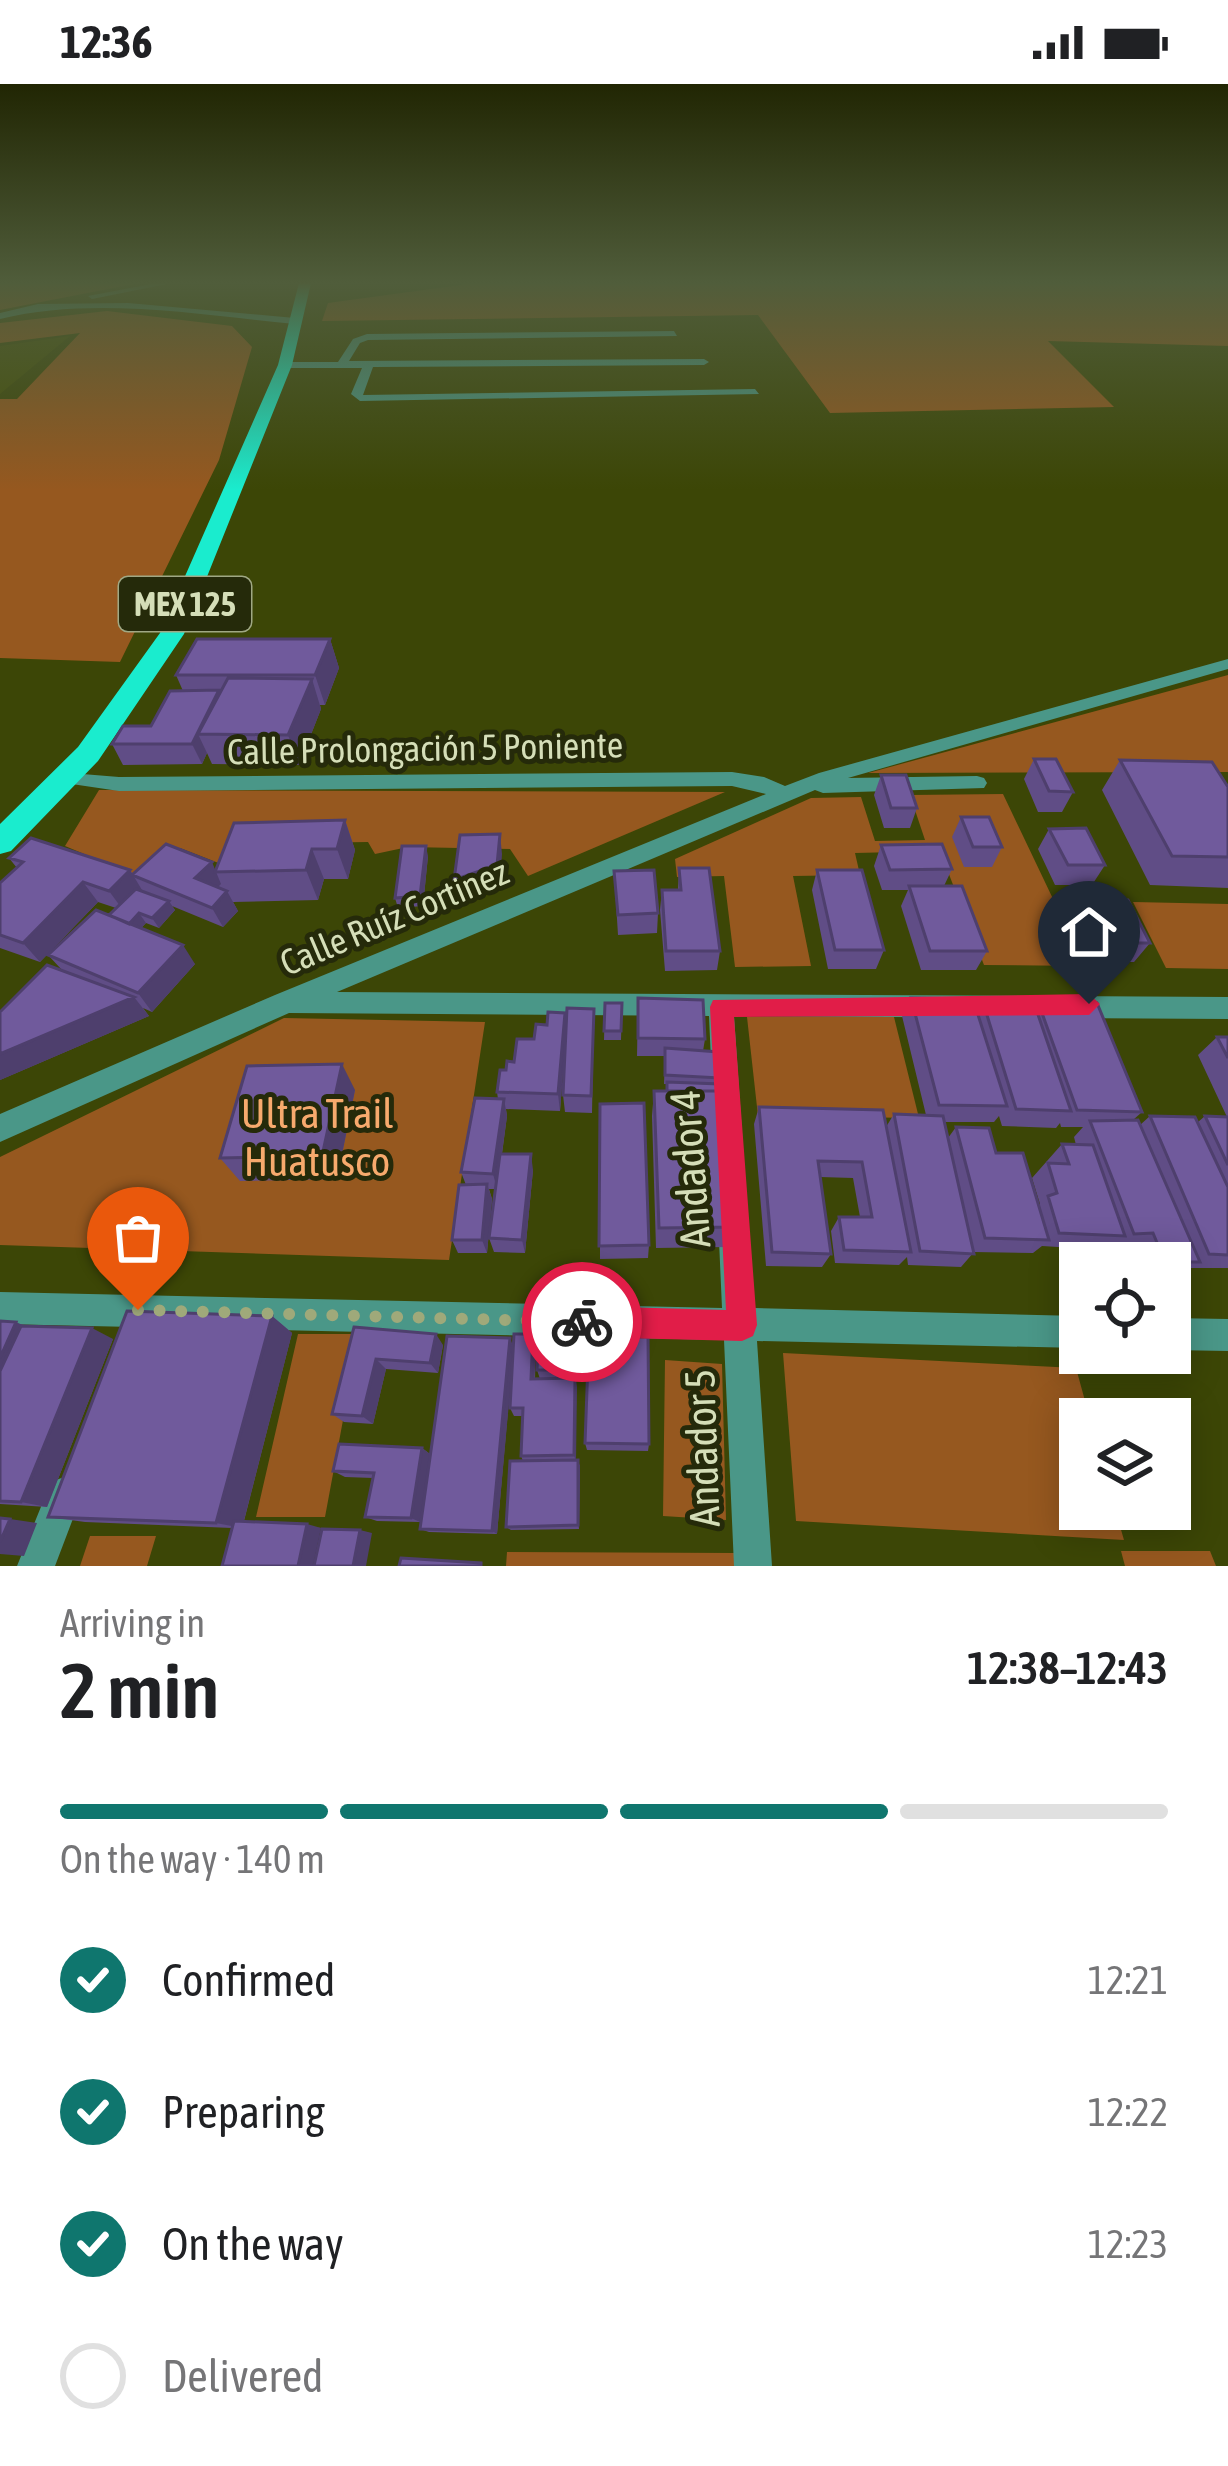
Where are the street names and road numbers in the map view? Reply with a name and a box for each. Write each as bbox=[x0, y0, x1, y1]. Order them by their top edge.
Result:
road number: MEX 125 bbox=[119, 577, 251, 631]
street label: Calle Prolongación 5 Poniente bbox=[227, 724, 623, 772]
street label: Calle Ruíz Cortinez bbox=[274, 850, 514, 984]
street label: Andador 4 bbox=[661, 1089, 719, 1249]
street label: Andador 5 bbox=[675, 1368, 729, 1528]

